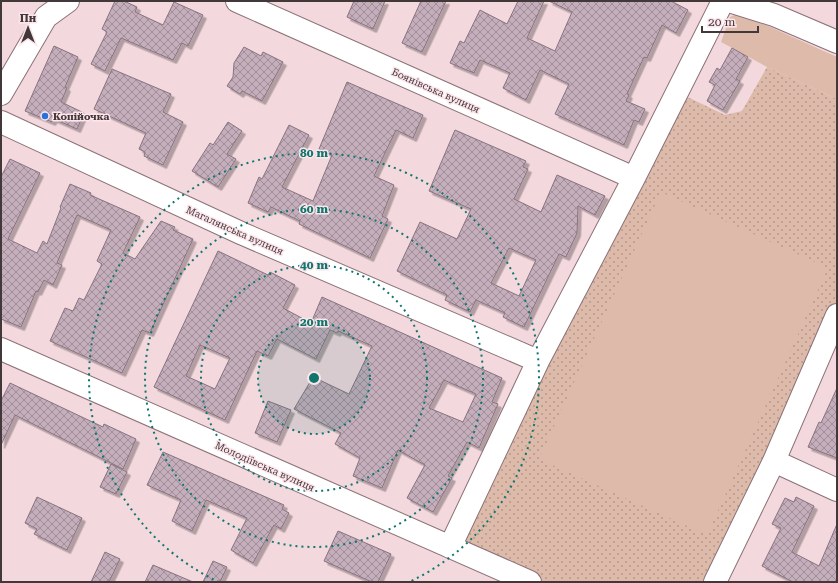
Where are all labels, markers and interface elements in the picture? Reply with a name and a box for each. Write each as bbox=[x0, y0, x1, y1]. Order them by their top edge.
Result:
north arrow bbox=[8, 8, 48, 48]
scale bar bbox=[702, 8, 758, 34]
text: Пн bbox=[20, 12, 37, 25]
text: 20 m bbox=[708, 15, 735, 29]
street label: Боянівська вулиця bbox=[390, 66, 482, 115]
marker: Копійочка bbox=[40, 111, 50, 121]
place label: Копійочка bbox=[53, 111, 109, 122]
text: 80 m bbox=[300, 146, 328, 160]
text: 60 m bbox=[300, 202, 328, 216]
street label: Магалянська вулиця bbox=[184, 204, 285, 257]
text: 40 m bbox=[300, 258, 328, 272]
text: 20 m bbox=[300, 315, 328, 329]
centre of rings bbox=[307, 371, 321, 385]
street label: Молодіївська вулиця bbox=[213, 440, 316, 493]

